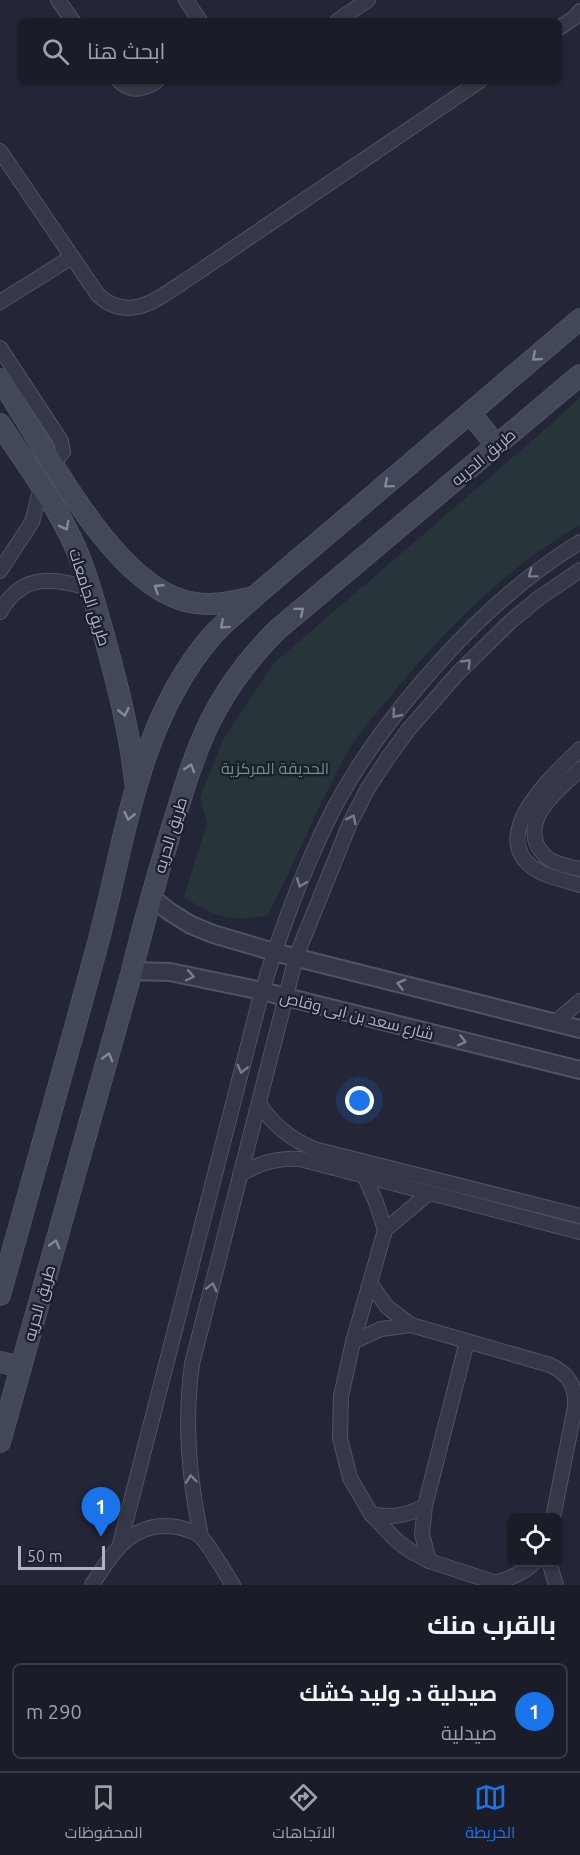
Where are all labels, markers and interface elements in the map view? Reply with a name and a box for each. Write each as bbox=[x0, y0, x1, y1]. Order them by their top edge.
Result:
search box bbox=[18, 18, 562, 84]
icon: search bbox=[39, 35, 72, 68]
text: ابحث هنا bbox=[87, 38, 166, 63]
one-way arrow bbox=[532, 350, 543, 361]
street label: طريق الحريه bbox=[447, 425, 520, 491]
one-way arrow bbox=[384, 477, 395, 488]
one-way arrow bbox=[58, 520, 69, 531]
street label: طريق الجامعات bbox=[64, 546, 114, 648]
one-way arrow bbox=[527, 567, 538, 578]
one-way arrow bbox=[154, 584, 165, 595]
one-way arrow bbox=[293, 607, 304, 618]
one-way arrow bbox=[220, 618, 231, 629]
one-way arrow bbox=[460, 659, 471, 670]
one-way arrow bbox=[117, 707, 130, 717]
one-way arrow bbox=[393, 707, 404, 718]
park label: الحديقة المركزية bbox=[221, 759, 329, 778]
one-way arrow bbox=[183, 763, 195, 774]
street label: طريق الحريه bbox=[150, 795, 192, 876]
one-way arrow bbox=[123, 810, 136, 820]
one-way arrow bbox=[345, 815, 356, 826]
one-way arrow bbox=[296, 877, 308, 888]
one-way arrow bbox=[185, 969, 195, 982]
one-way arrow bbox=[396, 979, 407, 991]
street label: شارع سعد بن ابى وقاص bbox=[277, 987, 436, 1046]
one-way arrow bbox=[457, 1033, 467, 1046]
one-way arrow bbox=[101, 1052, 113, 1063]
one-way arrow bbox=[237, 1063, 249, 1073]
your location bbox=[345, 1086, 374, 1115]
one-way arrow bbox=[48, 1239, 60, 1250]
street label: طريق الحريه bbox=[20, 1263, 60, 1344]
one-way arrow bbox=[204, 1282, 217, 1292]
one-way arrow bbox=[185, 1474, 198, 1483]
pin: 1 bbox=[82, 1488, 120, 1537]
map controls bbox=[508, 1513, 562, 1567]
button: locate bbox=[508, 1513, 562, 1567]
scale bar bbox=[18, 1543, 105, 1570]
text: 50 m bbox=[27, 1547, 63, 1565]
text: بالقرب منك bbox=[427, 1610, 556, 1639]
text: صيدلية د. وليد كشك bbox=[300, 1680, 497, 1705]
text: 290 m bbox=[26, 1700, 82, 1723]
text: 1 bbox=[529, 1700, 540, 1723]
text: صيدلية bbox=[441, 1721, 497, 1744]
tab: المحفوظات bbox=[65, 1781, 143, 1847]
tab: الاتجاهات bbox=[272, 1781, 336, 1847]
tab: الخريطة bbox=[465, 1781, 515, 1847]

